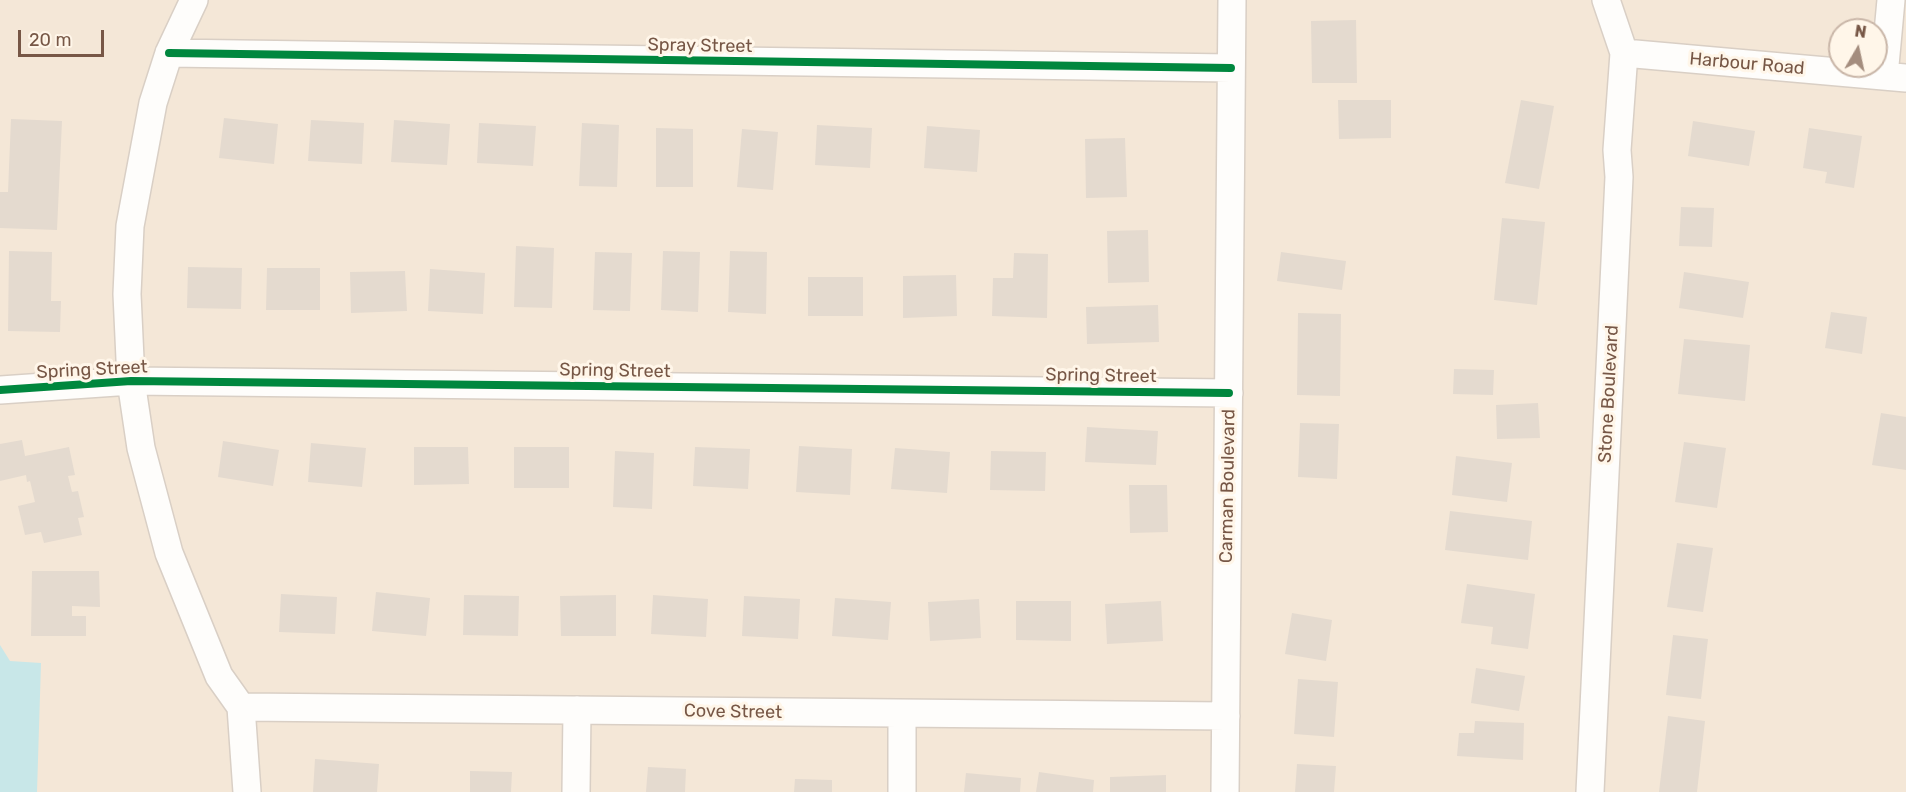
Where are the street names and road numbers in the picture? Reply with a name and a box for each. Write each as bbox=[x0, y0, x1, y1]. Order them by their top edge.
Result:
street label: Spray Street bbox=[647, 34, 753, 58]
street label: Harbour Road bbox=[1689, 48, 1805, 80]
street label: Stone Boulevard bbox=[1595, 324, 1623, 464]
street label: Spring Street bbox=[36, 356, 148, 384]
street label: Spring Street bbox=[559, 359, 671, 383]
street label: Spring Street bbox=[1045, 364, 1157, 388]
street label: Carman Boulevard bbox=[1216, 409, 1240, 563]
street label: Cove Street bbox=[684, 700, 782, 724]

